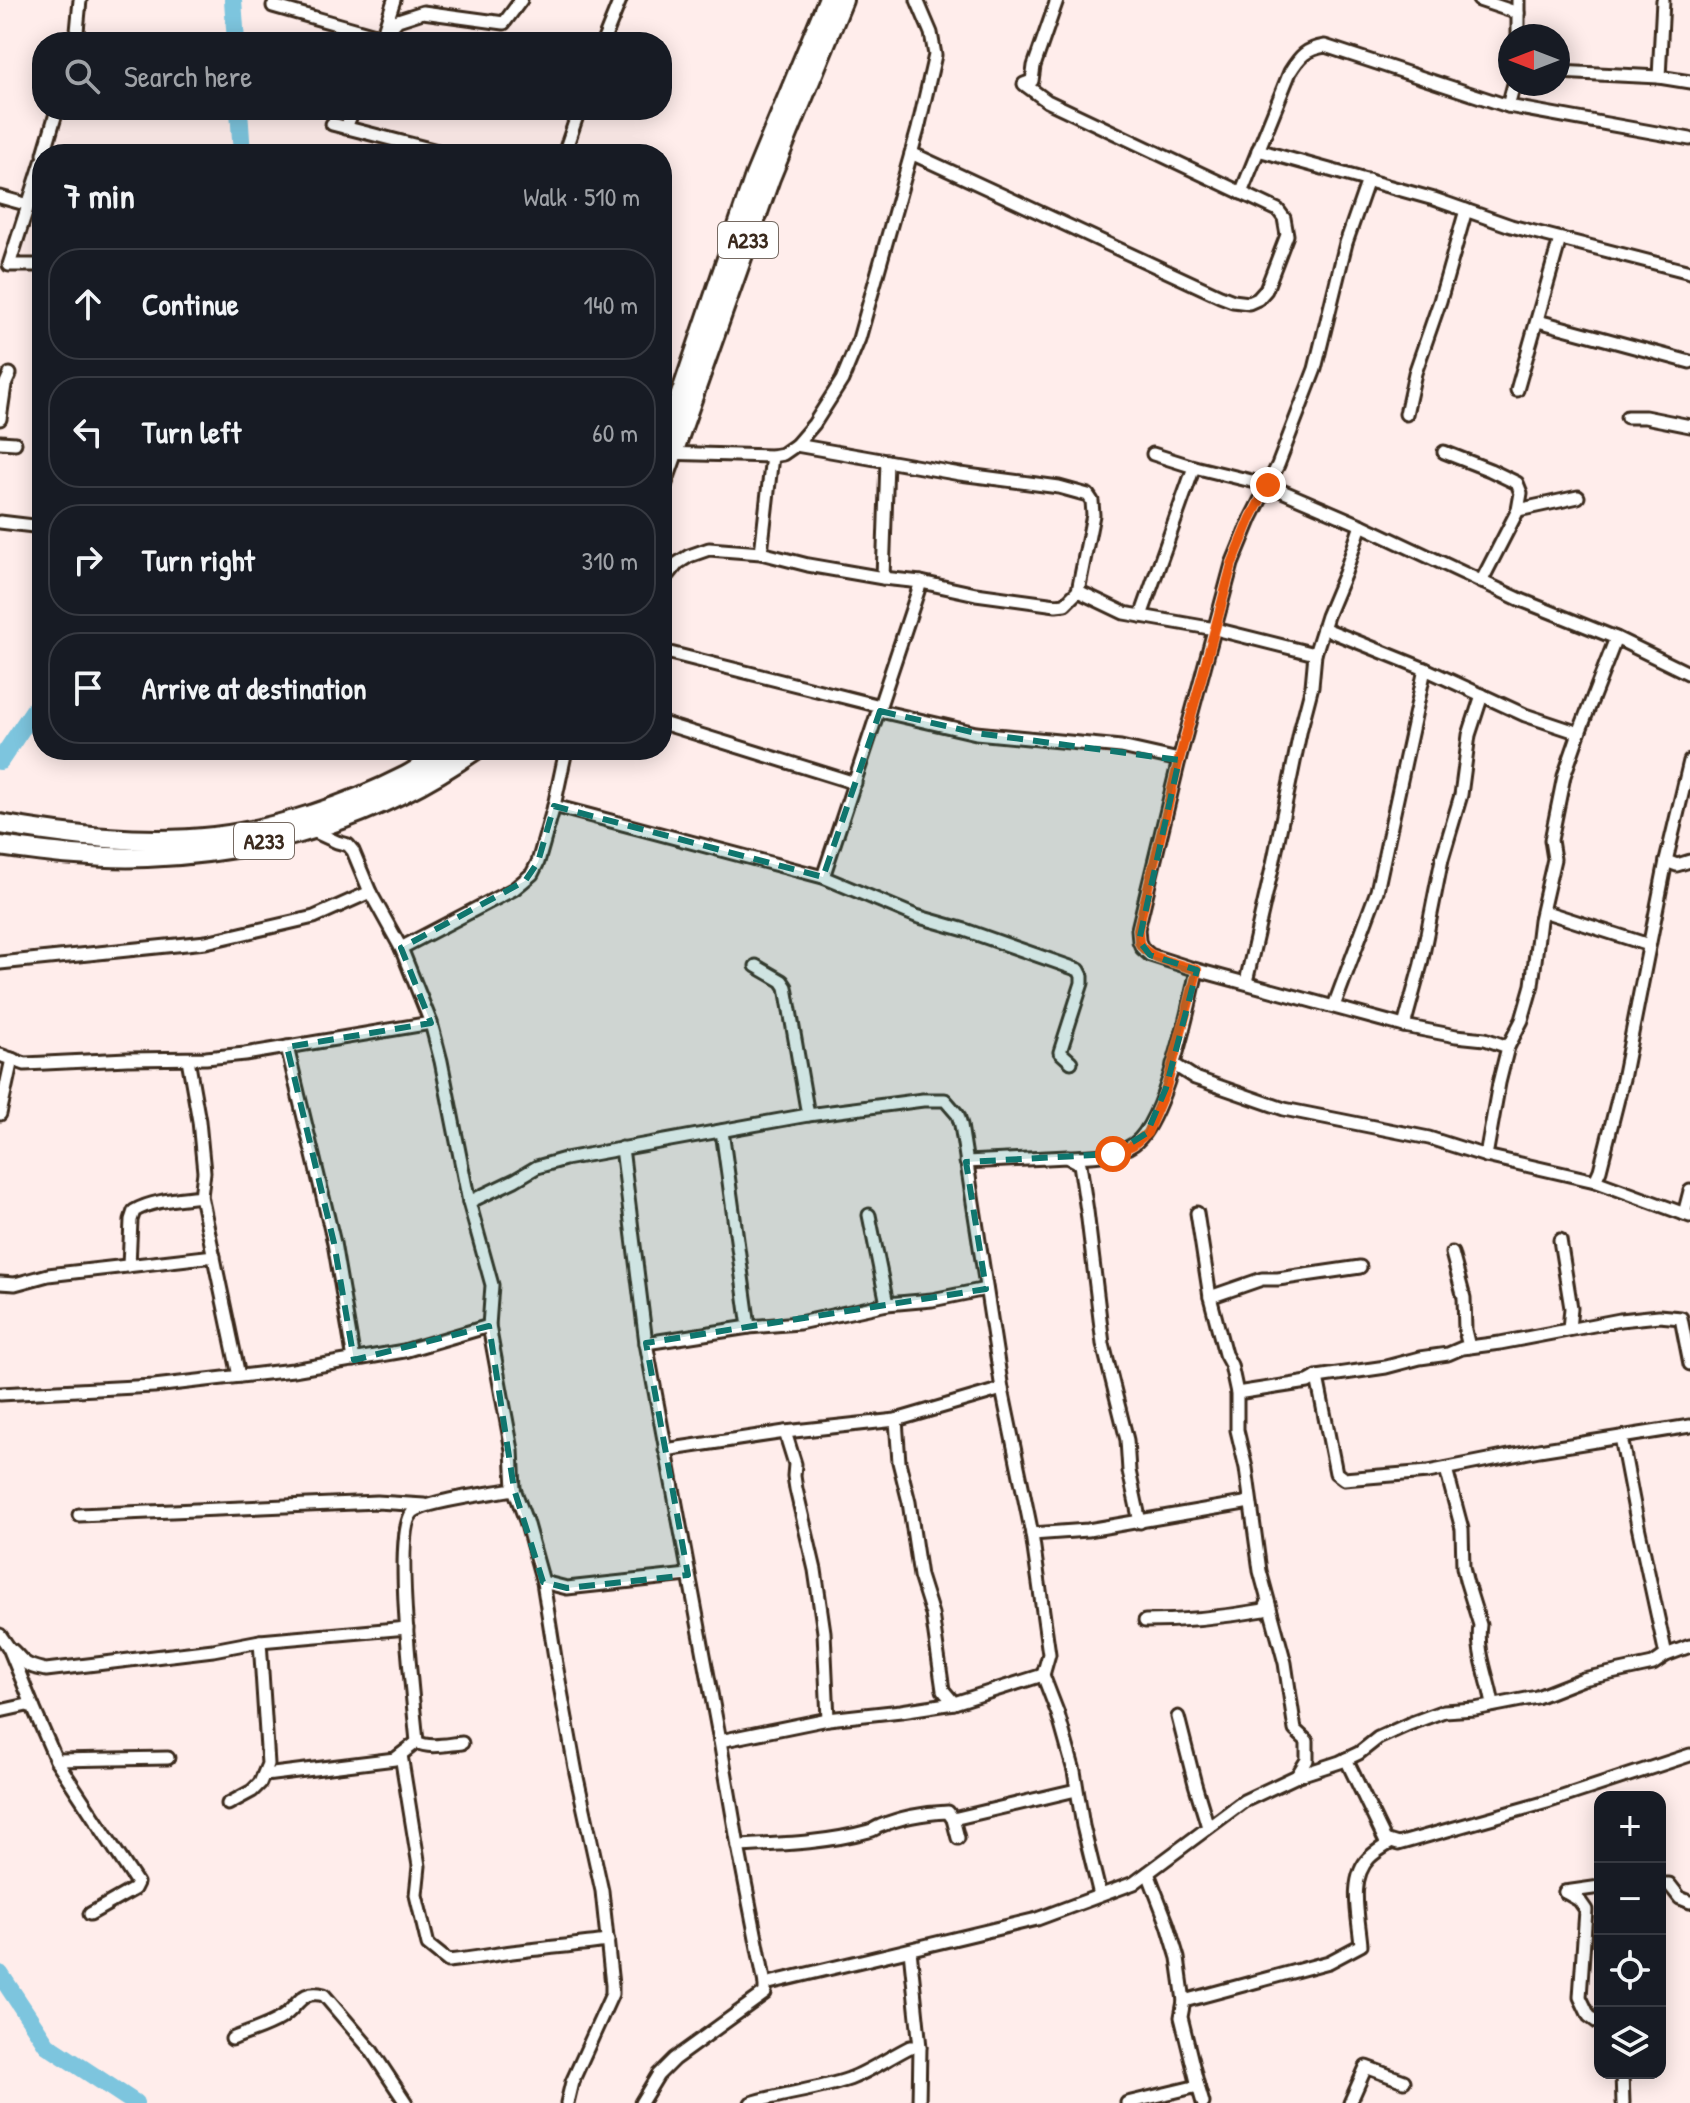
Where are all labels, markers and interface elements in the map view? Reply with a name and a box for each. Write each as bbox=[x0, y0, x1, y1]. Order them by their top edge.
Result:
north arrow bbox=[1498, 24, 1570, 96]
search box bbox=[32, 32, 672, 120]
icon: search bbox=[60, 54, 104, 98]
text: Search here bbox=[124, 56, 252, 96]
text: 7 min bbox=[64, 173, 135, 219]
text: Walk · 510 m bbox=[523, 179, 640, 214]
road number: A233 bbox=[718, 222, 778, 258]
icon: ahead bbox=[66, 282, 110, 326]
text: Continue bbox=[142, 284, 239, 324]
text: 140 m bbox=[584, 287, 638, 322]
icon: left bbox=[66, 410, 110, 454]
text: Turn left bbox=[142, 412, 241, 452]
text: 60 m bbox=[592, 415, 638, 450]
route end bbox=[1250, 467, 1286, 503]
icon: right bbox=[66, 538, 110, 582]
text: Turn right bbox=[142, 540, 255, 580]
text: 310 m bbox=[582, 543, 638, 578]
icon: arrive bbox=[66, 666, 110, 710]
text: Arrive at destination bbox=[142, 668, 367, 708]
road number: A233 bbox=[234, 823, 294, 859]
route start bbox=[1095, 1136, 1131, 1172]
map controls bbox=[1594, 1791, 1666, 2079]
button: + bbox=[1594, 1791, 1666, 1863]
button: − bbox=[1594, 1863, 1666, 1935]
button: locate bbox=[1594, 1935, 1666, 2007]
button: layers bbox=[1594, 2007, 1666, 2079]

